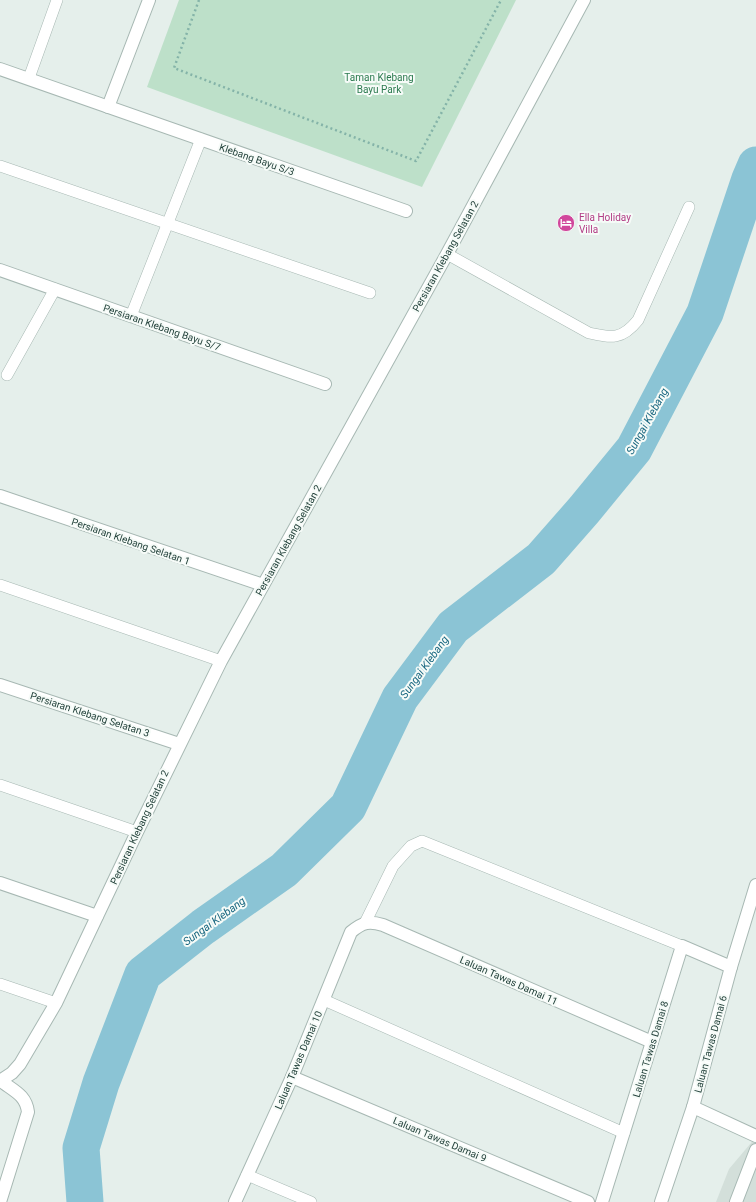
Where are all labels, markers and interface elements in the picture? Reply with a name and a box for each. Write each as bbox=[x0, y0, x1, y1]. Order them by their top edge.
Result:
park label: Taman Klebang Bayu Park bbox=[344, 72, 414, 95]
street label: Klebang Bayu S/3 bbox=[218, 141, 296, 177]
street label: Persiaran Klebang Selatan 2 bbox=[410, 199, 481, 313]
place label: Ella Holiday Villa bbox=[579, 212, 631, 235]
hotel icon: Ella Holiday Villa bbox=[556, 213, 576, 233]
street label: Persiaran Klebang Bayu S/7 bbox=[102, 302, 222, 353]
water label: Sungai Klebang bbox=[624, 386, 671, 457]
street label: Persiaran Klebang Selatan 2 bbox=[253, 483, 324, 597]
street label: Persiaran Klebang Selatan 1 bbox=[70, 516, 192, 567]
water label: Sungai Klebang bbox=[397, 634, 451, 701]
street label: Persiaran Klebang Selatan 3 bbox=[29, 690, 151, 739]
street label: Persiaran Klebang Selatan 2 bbox=[108, 768, 171, 886]
water label: Sungai Klebang bbox=[181, 894, 248, 948]
street label: Laluan Tawas Damai 11 bbox=[458, 954, 559, 1007]
street label: Laluan Tawas Damai 6 bbox=[692, 994, 729, 1094]
street label: Laluan Tawas Damai 8 bbox=[631, 999, 670, 1099]
street label: Laluan Tawas Damai 10 bbox=[273, 1009, 324, 1111]
street label: Laluan Tawas Damai 9 bbox=[392, 1115, 488, 1164]

